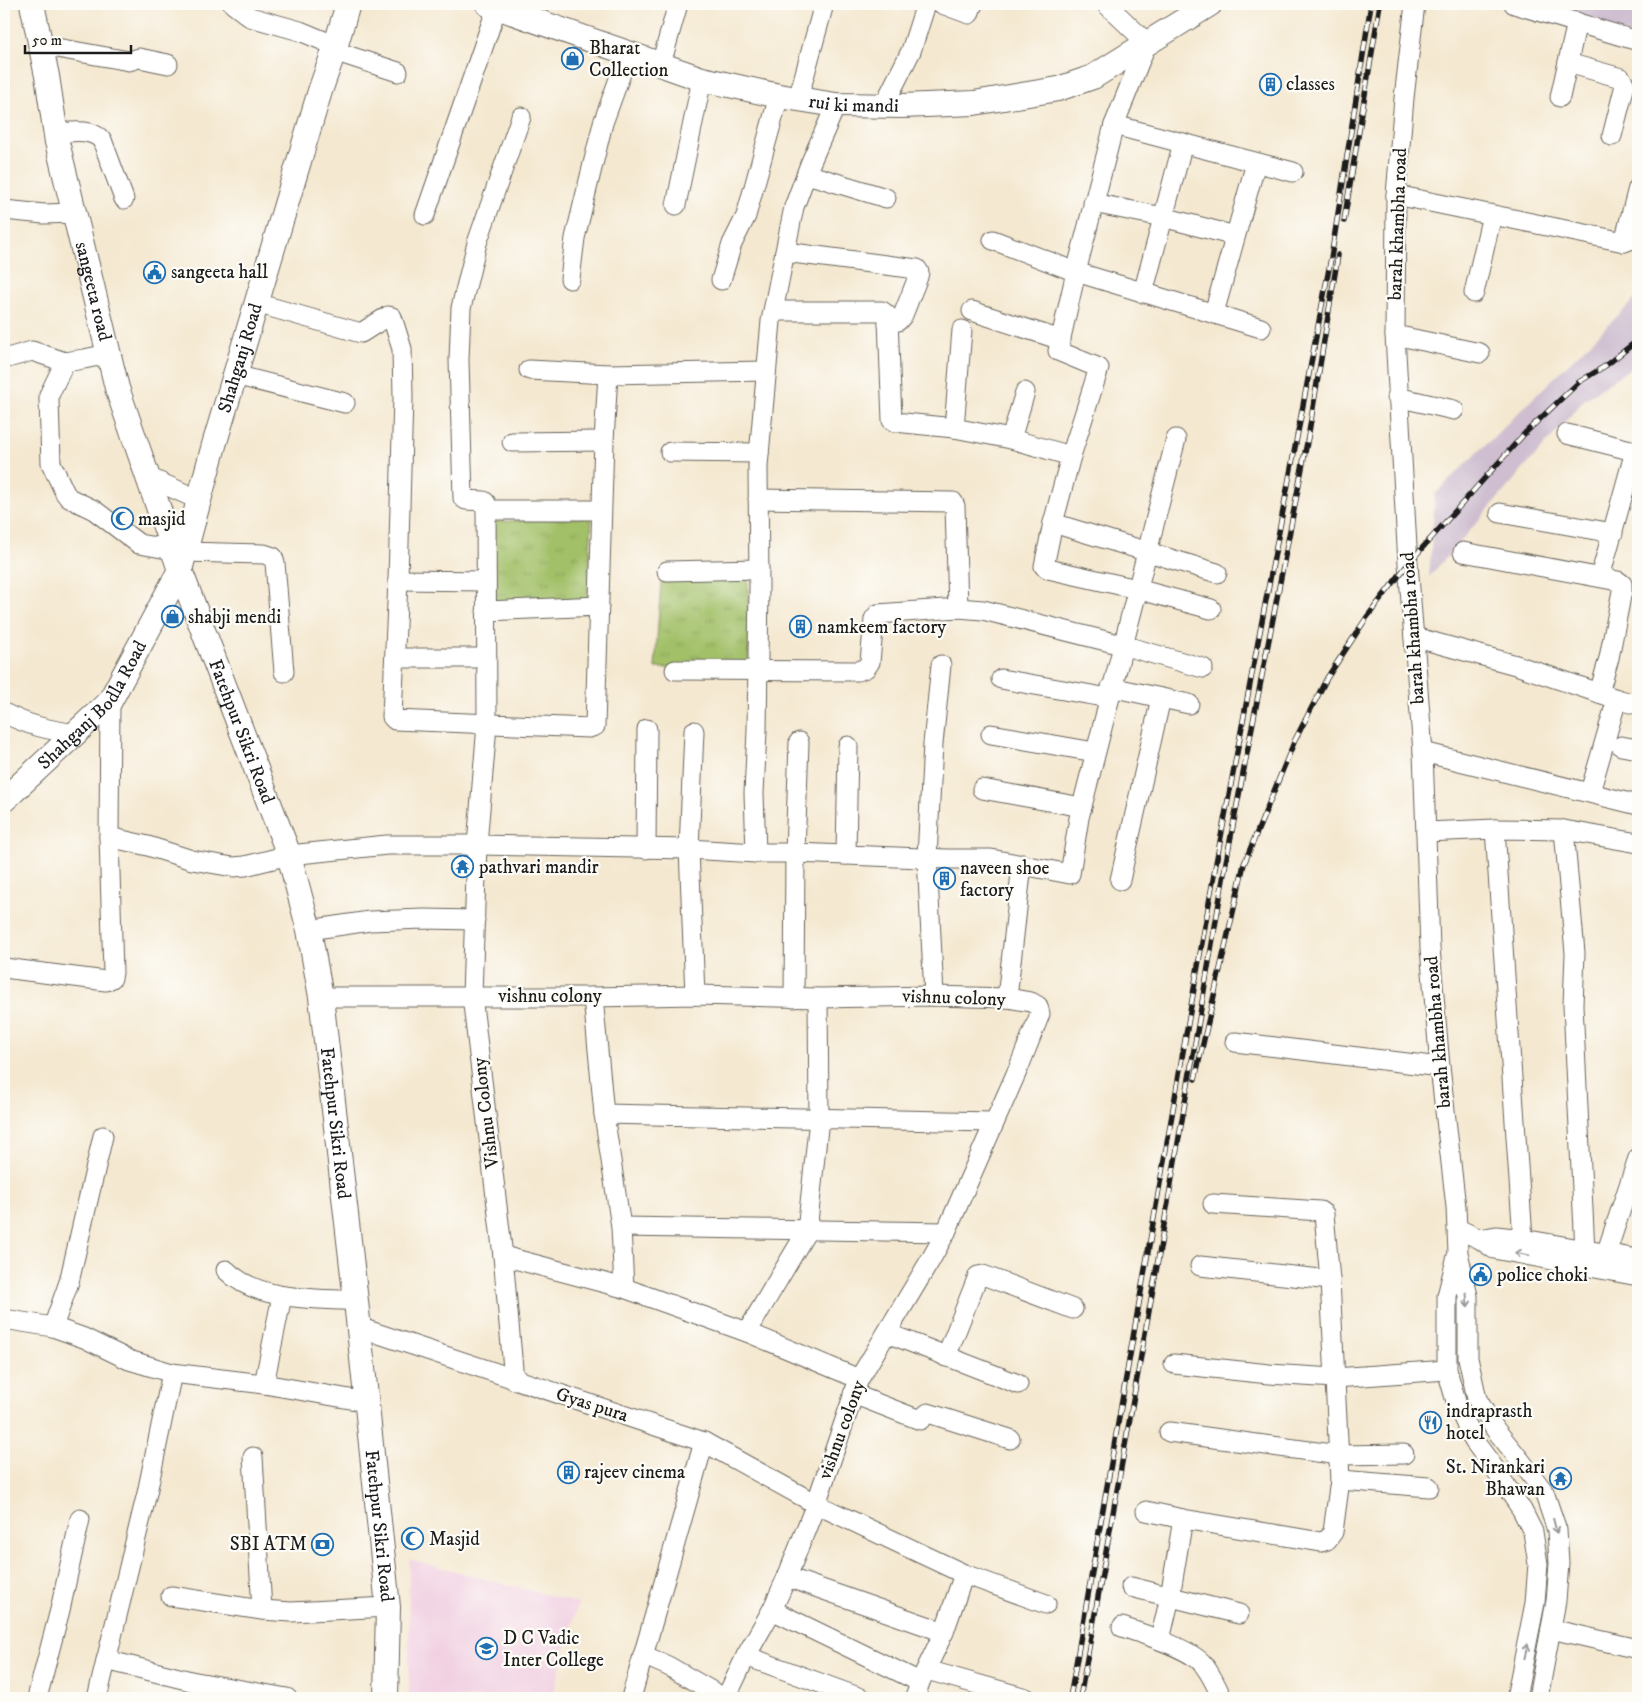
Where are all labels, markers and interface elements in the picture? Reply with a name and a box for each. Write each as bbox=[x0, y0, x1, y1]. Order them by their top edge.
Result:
scale bar bbox=[25, 22, 131, 54]
text: 50 m bbox=[32, 31, 62, 50]
place label: Bharat Collection bbox=[589, 37, 668, 82]
shop icon: Bharat Collection bbox=[561, 47, 585, 71]
building icon: classes bbox=[1258, 72, 1282, 96]
place label: classes bbox=[1286, 73, 1335, 96]
street label: rui ki mandi bbox=[807, 89, 899, 117]
street label: barah khambha road bbox=[1384, 147, 1412, 301]
street label: sangeeta road bbox=[70, 239, 117, 344]
public building icon: sangeeta hall bbox=[143, 260, 167, 284]
place label: sangeeta hall bbox=[171, 261, 268, 284]
street label: Shahganj Road bbox=[213, 300, 267, 415]
mosque icon: masjid bbox=[110, 507, 134, 531]
place label: masjid bbox=[138, 508, 186, 531]
street label: barah khambha road bbox=[1396, 551, 1430, 705]
shop icon: shabji mendi bbox=[160, 605, 184, 629]
place label: shabji mendi bbox=[188, 606, 281, 629]
building icon: namkeem factory bbox=[789, 615, 813, 639]
place label: namkeem factory bbox=[817, 616, 947, 639]
street label: Shahganj Bodla Road bbox=[33, 636, 152, 774]
street label: Fatehpur Sikri Road bbox=[204, 656, 280, 807]
temple icon: pathvari mandir bbox=[451, 855, 475, 879]
place label: pathvari mandir bbox=[478, 856, 599, 879]
place label: naveen shoe factory bbox=[960, 857, 1049, 902]
building icon: naveen shoe factory bbox=[932, 867, 956, 891]
street label: barah khambha road bbox=[1420, 954, 1456, 1109]
street label: vishnu colony bbox=[497, 985, 603, 1008]
street label: vishnu colony bbox=[901, 985, 1007, 1011]
street label: Fatehpur Sikri Road bbox=[315, 1046, 356, 1201]
street label: Vishnu Colony bbox=[468, 1055, 504, 1171]
one-way arrow bbox=[1514, 1249, 1530, 1258]
public building icon: police choki bbox=[1469, 1263, 1493, 1287]
place label: police choki bbox=[1496, 1264, 1588, 1287]
one-way arrow bbox=[1463, 1292, 1472, 1308]
street label: vishnu colony bbox=[813, 1376, 871, 1484]
street label: Gyas pura bbox=[553, 1383, 631, 1427]
place label: indraprasth hotel bbox=[1446, 1400, 1532, 1445]
restaurant icon: indraprasth hotel bbox=[1418, 1410, 1442, 1434]
street label: Fatehpur Sikri Road bbox=[360, 1449, 399, 1604]
place label: St. Nirankari Bhawan bbox=[1446, 1456, 1545, 1501]
building icon: rajeev cinema bbox=[556, 1460, 580, 1484]
place label: rajeev cinema bbox=[584, 1461, 685, 1484]
temple icon: St. Nirankari Bhawan bbox=[1549, 1466, 1573, 1490]
one-way arrow bbox=[1551, 1517, 1560, 1533]
mosque icon: Masjid bbox=[401, 1527, 425, 1551]
place label: Masjid bbox=[429, 1528, 480, 1551]
bank icon: SBI ATM bbox=[311, 1532, 335, 1556]
place label: SBI ATM bbox=[230, 1533, 307, 1556]
place label: D C Vadic Inter College bbox=[503, 1627, 604, 1672]
school or university icon: D C Vadic Inter College bbox=[475, 1637, 499, 1661]
one-way arrow bbox=[1522, 1643, 1531, 1659]

